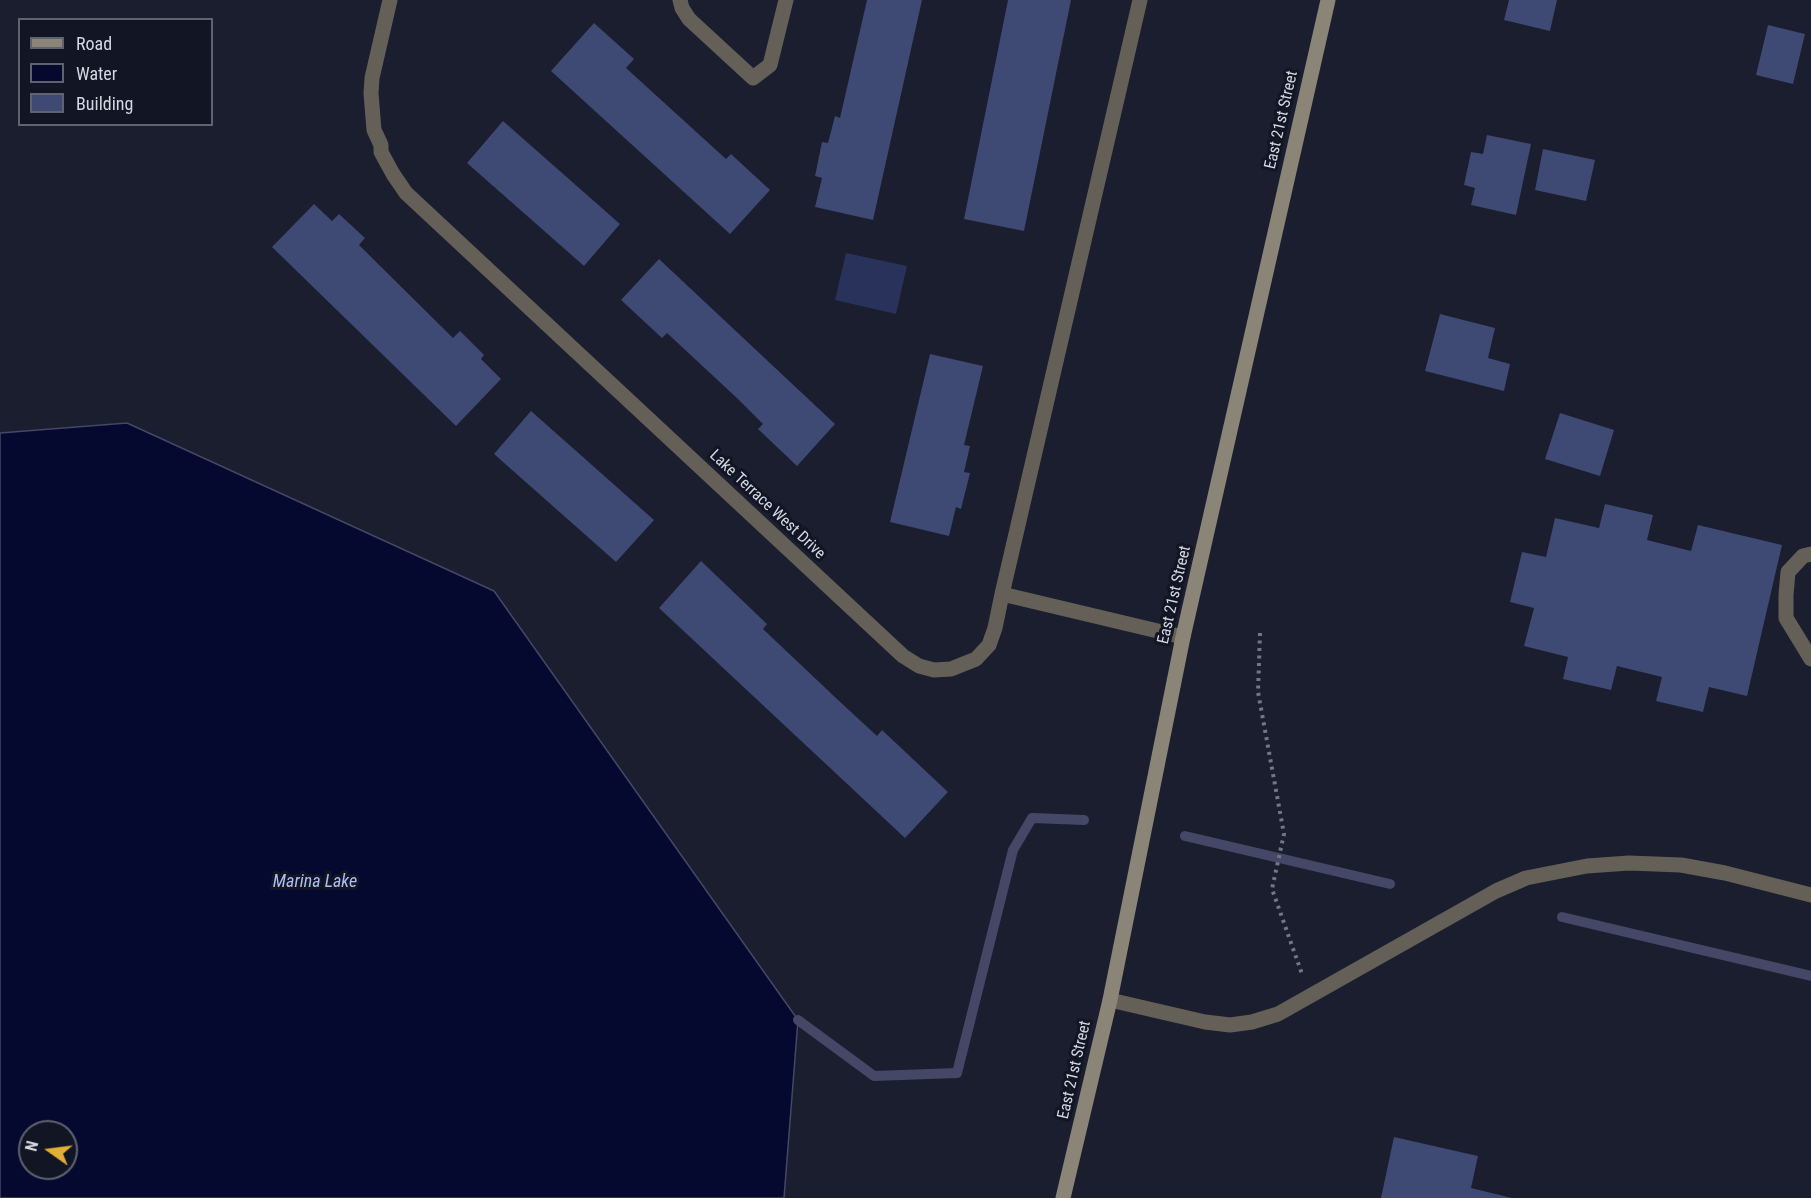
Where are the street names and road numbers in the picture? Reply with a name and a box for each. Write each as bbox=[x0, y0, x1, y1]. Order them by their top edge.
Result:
street label: East 21st Street bbox=[1261, 69, 1303, 171]
street label: Lake Terrace West Drive bbox=[705, 446, 829, 564]
street label: East 21st Street bbox=[1154, 544, 1196, 646]
street label: East 21st Street bbox=[1054, 1019, 1096, 1121]

